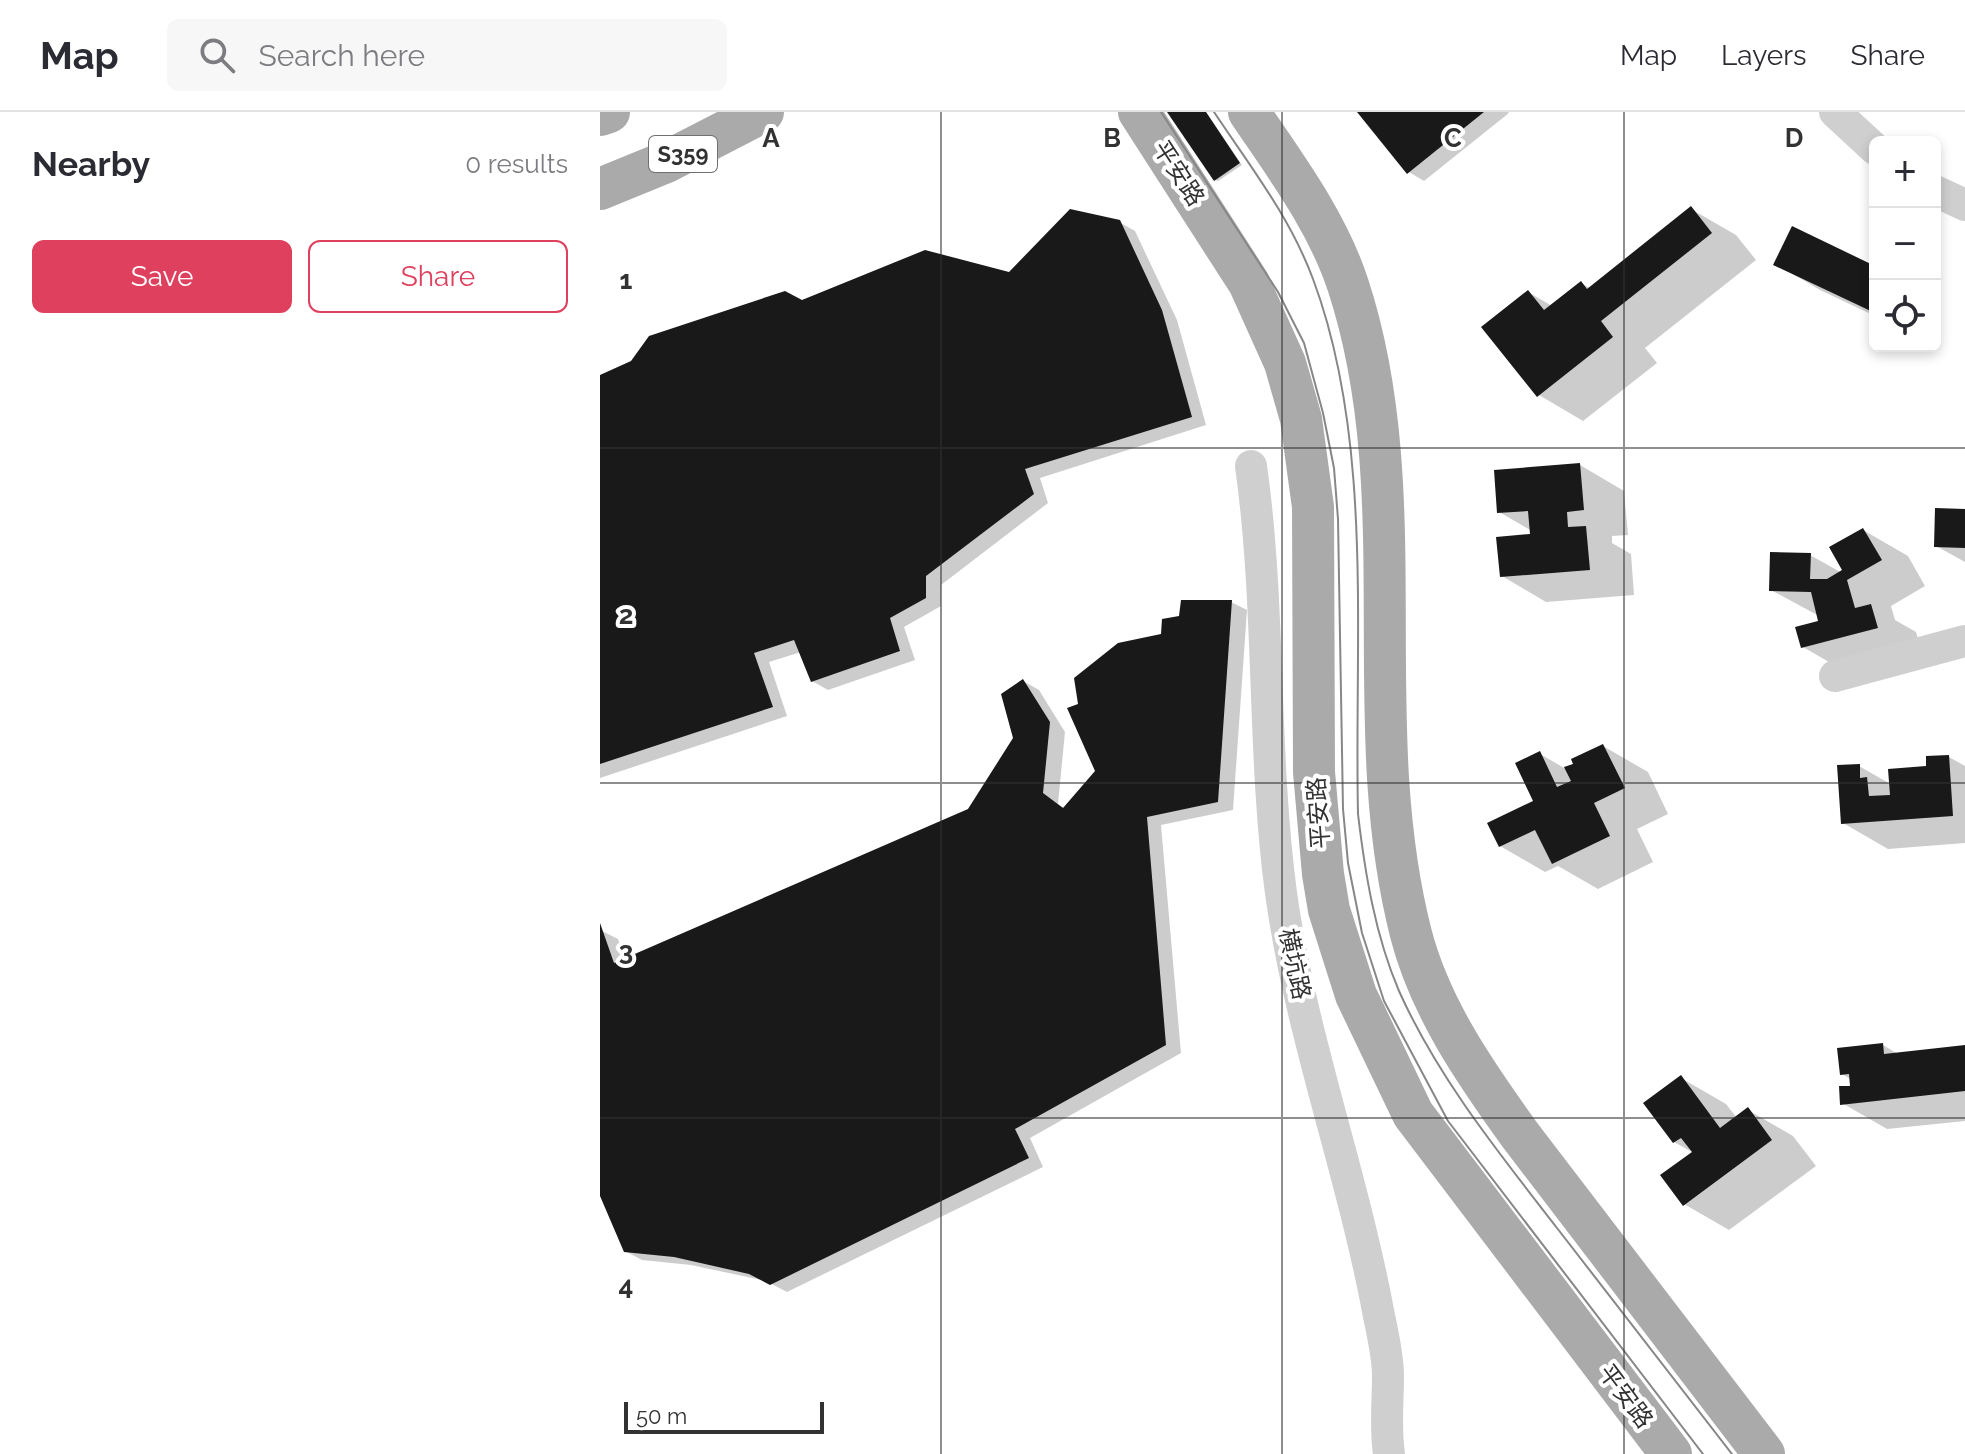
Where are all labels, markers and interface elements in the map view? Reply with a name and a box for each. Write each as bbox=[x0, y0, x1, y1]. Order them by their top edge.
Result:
search box bbox=[167, 19, 727, 91]
text: Map bbox=[40, 33, 119, 78]
icon: search bbox=[195, 33, 239, 77]
text: Search here bbox=[259, 38, 425, 73]
text: Map bbox=[1620, 39, 1677, 72]
text: Layers bbox=[1721, 39, 1807, 72]
text: Share bbox=[1851, 39, 1925, 72]
text: A bbox=[762, 123, 780, 153]
text: B bbox=[1103, 123, 1121, 153]
text: C bbox=[1444, 123, 1462, 153]
text: D bbox=[1785, 123, 1803, 153]
street label: 平安路 bbox=[1147, 135, 1211, 211]
road number: S359 bbox=[649, 136, 717, 172]
map controls bbox=[1869, 136, 1941, 352]
button: + bbox=[1869, 136, 1941, 208]
text: Nearby bbox=[32, 144, 150, 184]
text: 0 results bbox=[465, 149, 568, 179]
button: − bbox=[1869, 208, 1941, 280]
button: Save bbox=[32, 240, 292, 313]
button: Share bbox=[308, 240, 568, 313]
text: 1 bbox=[620, 265, 633, 295]
button: locate bbox=[1869, 280, 1941, 352]
text: 2 bbox=[619, 600, 633, 630]
street label: 平安路 bbox=[1301, 776, 1335, 850]
street label: 横坑路 bbox=[1273, 926, 1317, 1002]
text: 3 bbox=[619, 936, 633, 966]
text: 4 bbox=[619, 1271, 633, 1301]
street label: 平安路 bbox=[1593, 1359, 1659, 1433]
scale bar bbox=[624, 1398, 824, 1434]
text: 50 m bbox=[636, 1403, 687, 1429]

